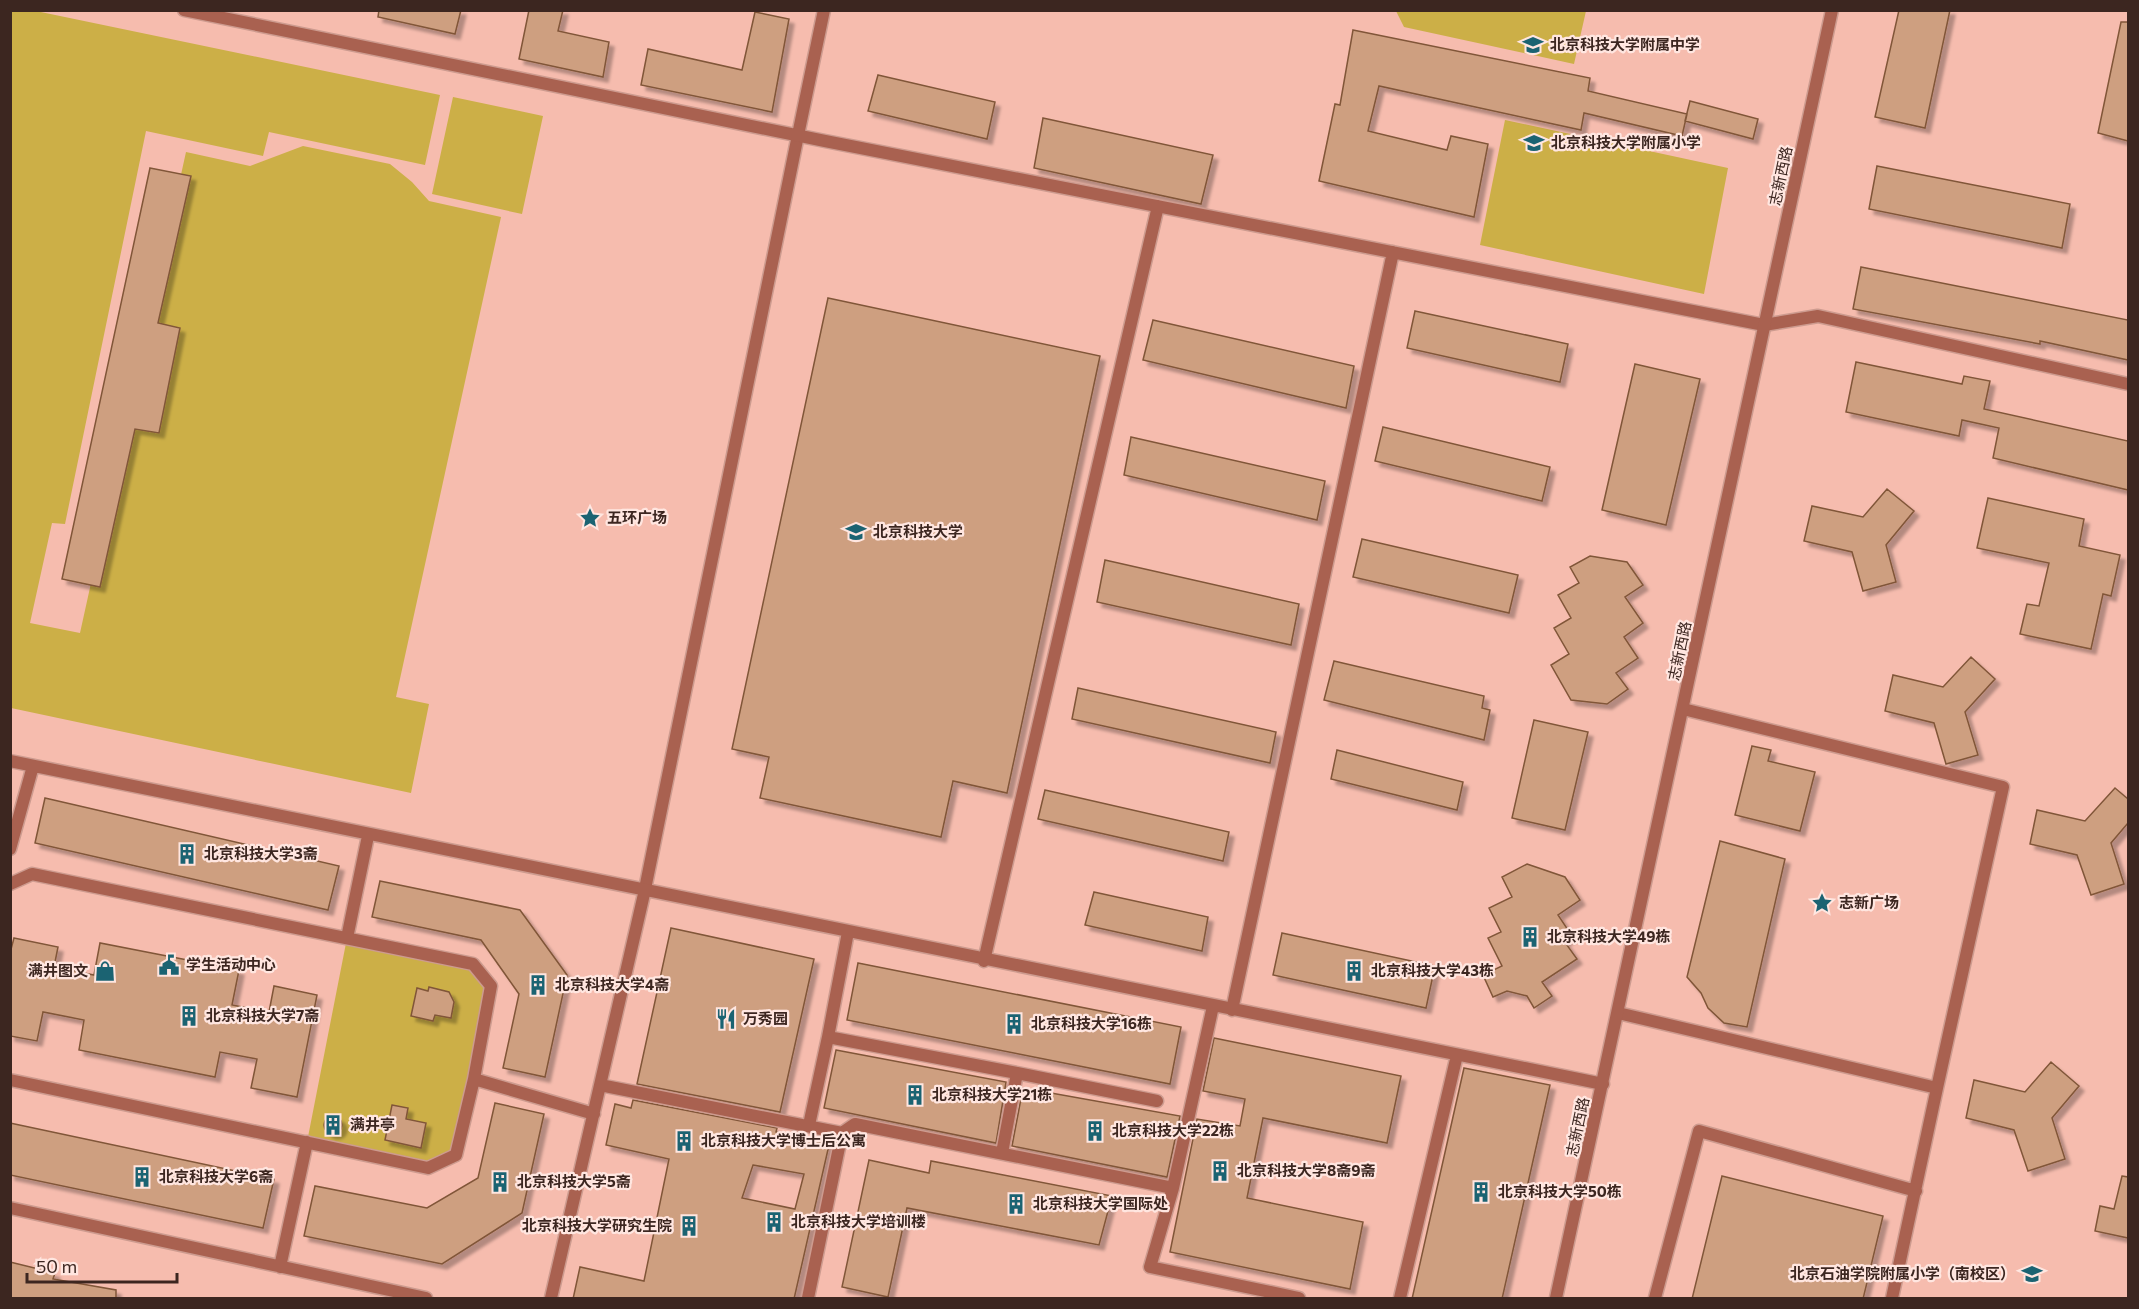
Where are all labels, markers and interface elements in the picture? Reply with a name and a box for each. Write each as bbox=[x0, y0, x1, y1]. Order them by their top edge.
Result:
school or university icon: 北京科技大学附属中学 bbox=[1521, 33, 1545, 57]
place label: 北京科技大学附属中学 bbox=[1550, 35, 1700, 53]
school or university icon: 北京科技大学附属小学 bbox=[1522, 131, 1546, 155]
place label: 北京科技大学附属小学 bbox=[1551, 133, 1701, 151]
street label: 志新西路 bbox=[1765, 145, 1795, 207]
place icon: 五环广场 bbox=[578, 506, 602, 530]
place label: 五环广场 bbox=[607, 508, 667, 526]
school or university icon: 北京科技大学 bbox=[844, 520, 868, 544]
place label: 北京科技大学 bbox=[873, 522, 963, 540]
street label: 志新西路 bbox=[1664, 620, 1694, 682]
building icon: 北京科技大学3斋 bbox=[175, 842, 199, 866]
place label: 北京科技大学3斋 bbox=[204, 844, 318, 862]
place icon: 志新广场 bbox=[1810, 891, 1834, 915]
place label: 志新广场 bbox=[1839, 893, 1899, 911]
building icon: 北京科技大学49栋 bbox=[1518, 925, 1542, 949]
place label: 北京科技大学49栋 bbox=[1547, 927, 1670, 945]
public building icon: 学生活动中心 bbox=[157, 953, 181, 977]
place label: 学生活动中心 bbox=[186, 955, 276, 973]
shop icon: 满井图文 bbox=[93, 959, 117, 983]
building icon: 北京科技大学43栋 bbox=[1342, 959, 1366, 983]
place label: 满井图文 bbox=[28, 961, 88, 979]
place label: 北京科技大学43栋 bbox=[1371, 961, 1494, 979]
building icon: 北京科技大学4斋 bbox=[526, 973, 550, 997]
place label: 北京科技大学4斋 bbox=[555, 975, 669, 993]
building icon: 北京科技大学7斋 bbox=[177, 1004, 201, 1028]
place label: 北京科技大学7斋 bbox=[206, 1006, 319, 1024]
restaurant icon: 万秀园 bbox=[714, 1007, 738, 1031]
place label: 万秀园 bbox=[743, 1009, 788, 1027]
building icon: 北京科技大学16栋 bbox=[1002, 1012, 1026, 1036]
place label: 北京科技大学16栋 bbox=[1031, 1014, 1152, 1032]
building icon: 北京科技大学21栋 bbox=[903, 1083, 927, 1107]
place label: 北京科技大学21栋 bbox=[932, 1085, 1052, 1103]
street label: 志新西路 bbox=[1562, 1096, 1592, 1158]
building icon: 满井亭 bbox=[321, 1113, 345, 1137]
place label: 满井亭 bbox=[350, 1115, 395, 1133]
building icon: 北京科技大学22栋 bbox=[1083, 1119, 1107, 1143]
place label: 北京科技大学22栋 bbox=[1112, 1121, 1234, 1139]
building icon: 北京科技大学博士后公寓 bbox=[672, 1129, 696, 1153]
place label: 北京科技大学博士后公寓 bbox=[701, 1131, 866, 1149]
building icon: 北京科技大学8斋9斋 bbox=[1208, 1159, 1232, 1183]
place label: 北京科技大学8斋9斋 bbox=[1237, 1161, 1376, 1179]
building icon: 北京科技大学6斋 bbox=[130, 1165, 154, 1189]
place label: 北京科技大学6斋 bbox=[159, 1167, 273, 1185]
building icon: 北京科技大学5斋 bbox=[488, 1170, 512, 1194]
place label: 北京科技大学5斋 bbox=[517, 1172, 631, 1190]
building icon: 北京科技大学50栋 bbox=[1469, 1180, 1493, 1204]
place label: 北京科技大学50栋 bbox=[1498, 1182, 1622, 1200]
building icon: 北京科技大学国际处 bbox=[1004, 1192, 1028, 1216]
place label: 北京科技大学国际处 bbox=[1033, 1194, 1168, 1212]
building icon: 北京科技大学培训楼 bbox=[762, 1210, 786, 1234]
place label: 北京科技大学培训楼 bbox=[791, 1212, 926, 1230]
building icon: 北京科技大学研究生院 bbox=[677, 1214, 701, 1238]
place label: 北京科技大学研究生院 bbox=[522, 1216, 672, 1234]
scale bar bbox=[27, 1246, 177, 1284]
text: 50 m bbox=[36, 1255, 77, 1277]
school or university icon: 北京石油学院附属小学（南校区） bbox=[2020, 1262, 2044, 1286]
place label: 北京石油学院附属小学（南校区） bbox=[1790, 1264, 2015, 1282]

